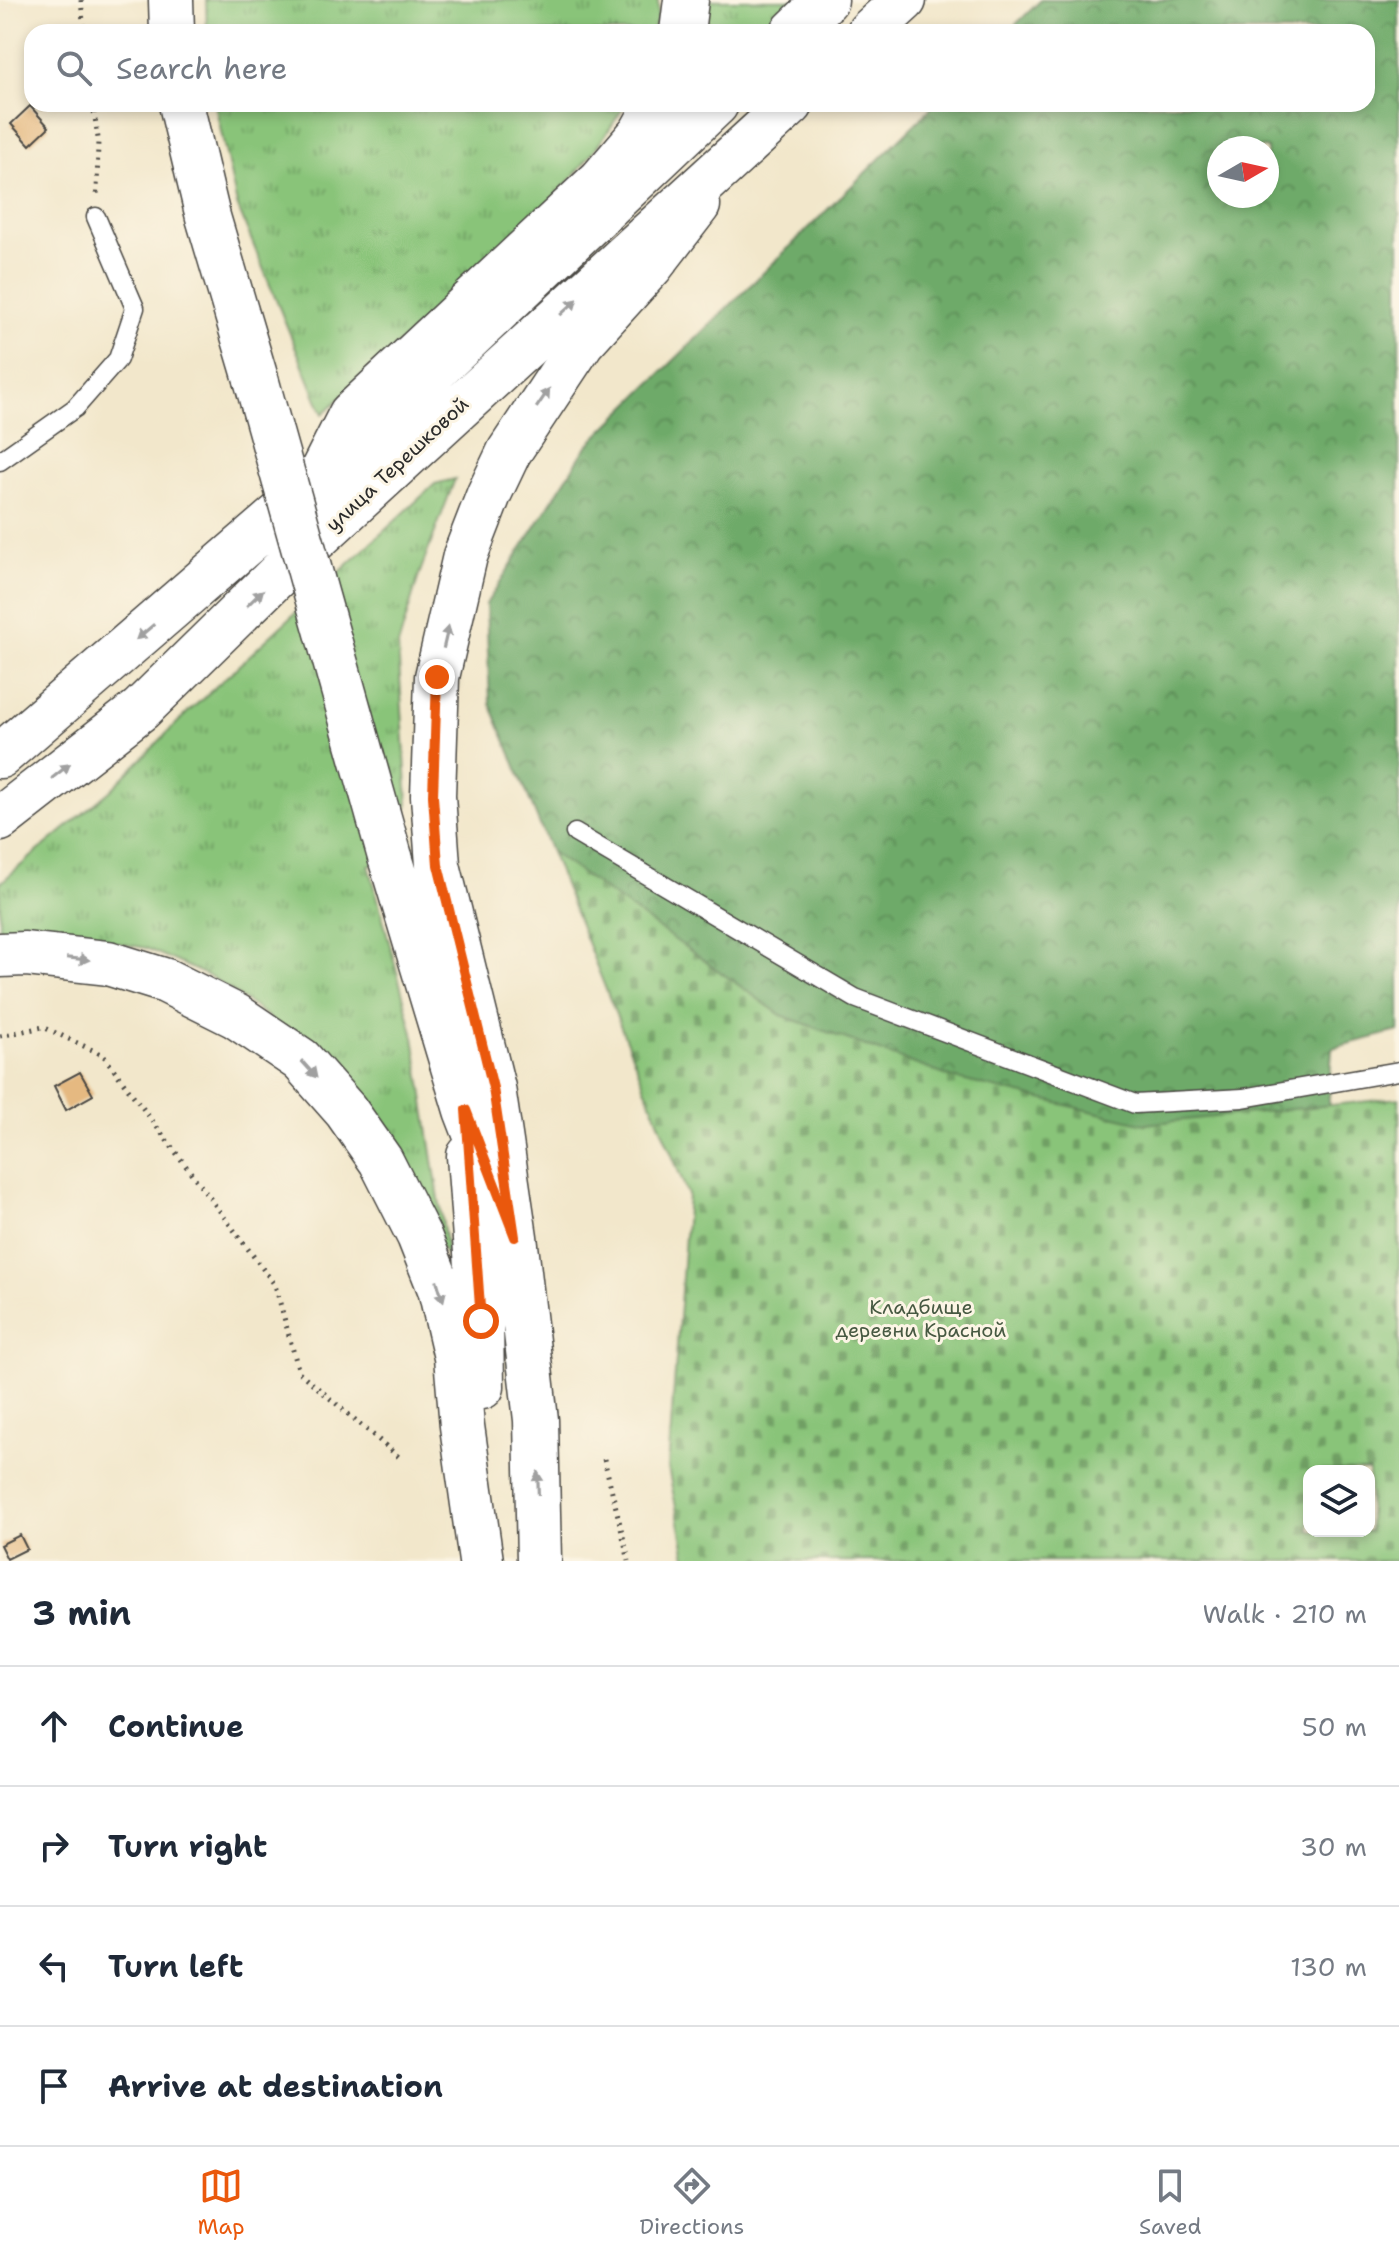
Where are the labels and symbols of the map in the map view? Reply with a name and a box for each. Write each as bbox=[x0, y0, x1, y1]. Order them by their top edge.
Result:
north arrow bbox=[1207, 136, 1279, 208]
one-way arrow bbox=[559, 299, 578, 317]
one-way arrow bbox=[536, 388, 551, 409]
street label: улица Терешковой bbox=[320, 391, 474, 537]
one-way arrow bbox=[245, 589, 264, 607]
one-way arrow bbox=[135, 623, 155, 640]
one-way arrow bbox=[440, 624, 453, 649]
route end bbox=[419, 659, 455, 695]
one-way arrow bbox=[51, 763, 71, 780]
one-way arrow bbox=[66, 953, 91, 966]
one-way arrow bbox=[299, 1059, 317, 1078]
one-way arrow bbox=[434, 1279, 447, 1303]
park label: Кладбище деревни Красной bbox=[836, 1294, 1006, 1343]
route start bbox=[463, 1303, 499, 1339]
one-way arrow bbox=[532, 1470, 545, 1495]

